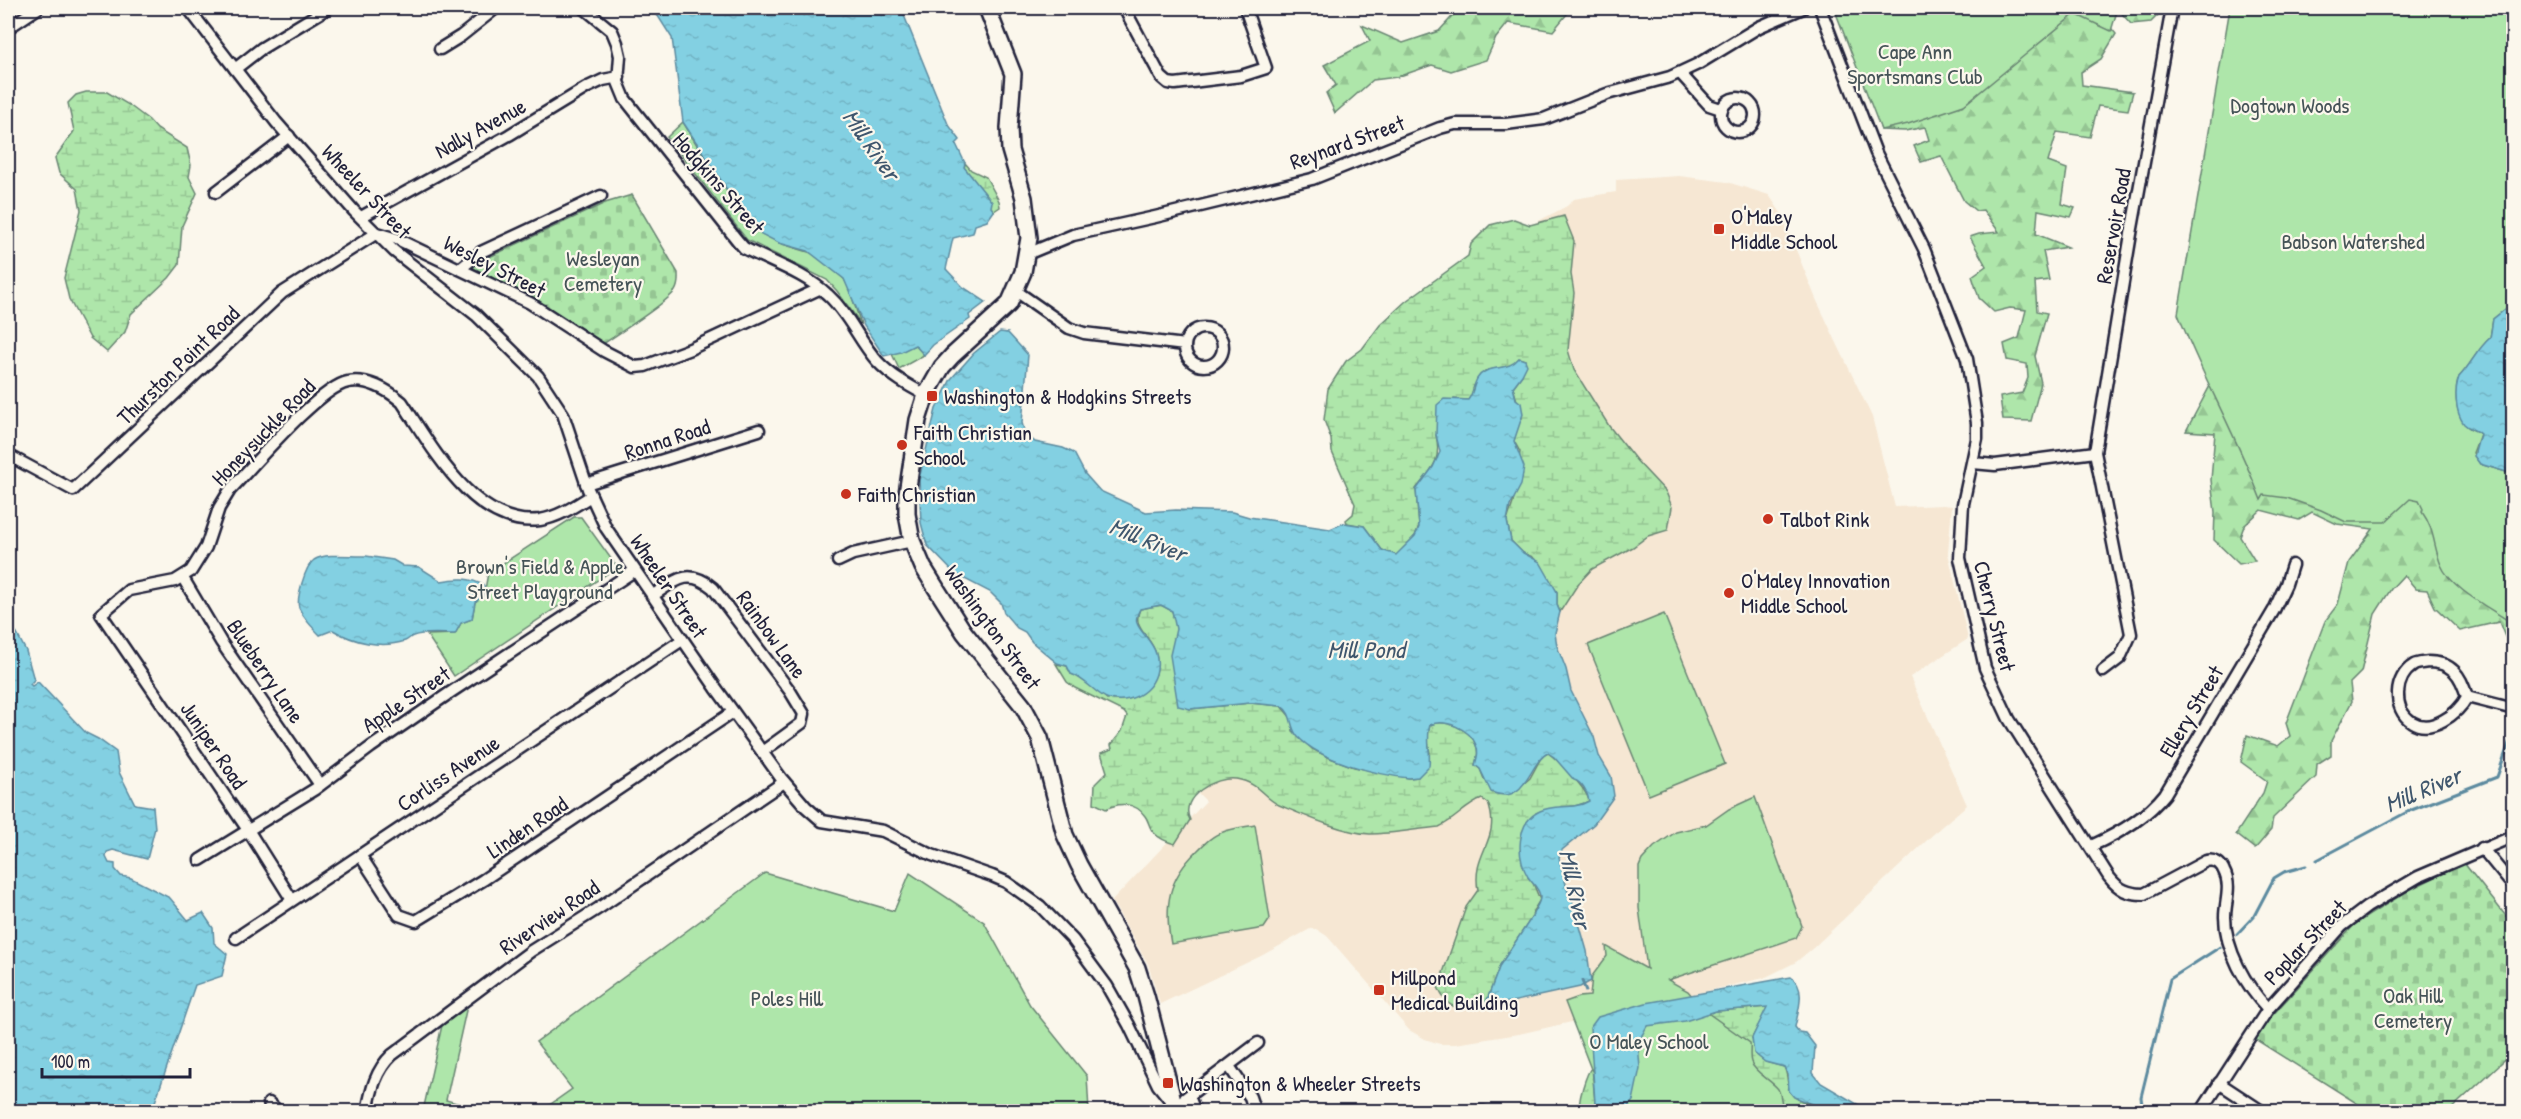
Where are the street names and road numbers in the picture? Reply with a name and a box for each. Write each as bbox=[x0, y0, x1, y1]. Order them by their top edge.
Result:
street label: Nally Avenue bbox=[429, 91, 531, 165]
street label: Reynard Street bbox=[1286, 107, 1409, 177]
street label: Hodgkins Street bbox=[666, 126, 772, 241]
street label: Wheeler Street bbox=[315, 137, 419, 245]
street label: Reservoir Road bbox=[2088, 166, 2138, 286]
street label: Wesley Street bbox=[439, 227, 552, 305]
street label: Thurston Point Road bbox=[110, 298, 246, 431]
street label: Honeysuckle Road bbox=[204, 372, 322, 492]
street label: Ronna Road bbox=[620, 411, 714, 467]
street label: Wheeler Street bbox=[623, 528, 715, 644]
street label: Cherry Street bbox=[1967, 558, 2023, 675]
street label: Washington Street bbox=[938, 559, 1049, 696]
street label: Rainbow Lane bbox=[730, 584, 814, 684]
street label: Blueberry Lane bbox=[220, 613, 312, 729]
street label: Apple Street bbox=[356, 658, 456, 740]
street label: Ellery Street bbox=[2152, 659, 2230, 762]
street label: Juniper Road bbox=[174, 695, 255, 795]
street label: Corliss Avenue bbox=[391, 727, 505, 818]
street label: Linden Road bbox=[481, 789, 574, 865]
street label: Riverview Road bbox=[493, 872, 605, 962]
street label: Poplar Street bbox=[2257, 892, 2354, 991]

